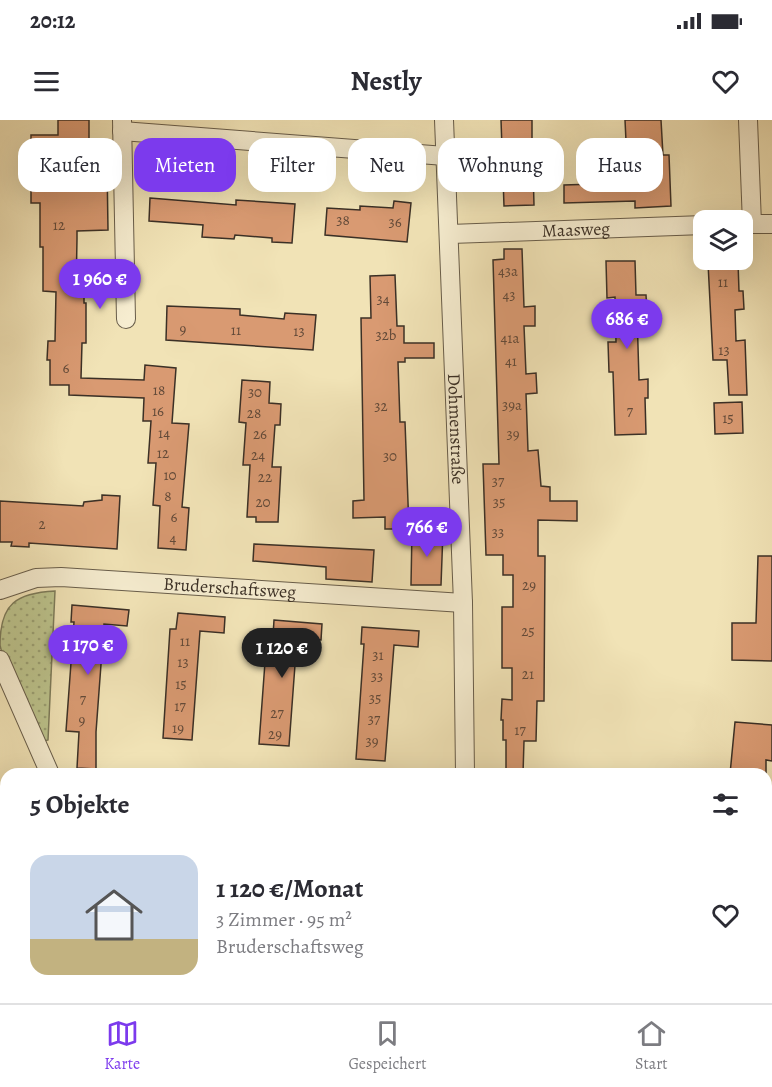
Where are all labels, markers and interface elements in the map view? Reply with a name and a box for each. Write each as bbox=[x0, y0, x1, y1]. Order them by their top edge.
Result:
text: 20:12 bbox=[30, 6, 75, 36]
text: Nestly bbox=[350, 63, 422, 99]
icon: menu bbox=[30, 65, 63, 98]
icon: heart bbox=[709, 65, 742, 98]
chip: Kaufen bbox=[18, 138, 122, 192]
chip: Mieten bbox=[134, 138, 236, 192]
chip: Filter bbox=[248, 138, 336, 192]
chip: Neu bbox=[348, 138, 426, 192]
chip: Wohnung bbox=[438, 138, 564, 192]
chip: Haus bbox=[576, 138, 663, 192]
house number: 38 bbox=[336, 210, 350, 230]
map controls bbox=[693, 210, 753, 270]
button: layers bbox=[693, 210, 753, 270]
house number: 36 bbox=[388, 212, 402, 232]
house number: 12 bbox=[53, 215, 65, 235]
street label: Maasweg bbox=[541, 216, 611, 243]
pin: 1 960 € bbox=[45, 259, 155, 310]
house number: 43a bbox=[498, 261, 518, 281]
text: 1 960 € bbox=[73, 265, 127, 292]
house number: 11 bbox=[718, 272, 728, 292]
house number: 43 bbox=[502, 285, 516, 305]
house number: 34 bbox=[376, 289, 390, 309]
pin: 686 € bbox=[585, 299, 669, 350]
text: 686 € bbox=[605, 305, 649, 332]
house number: 9 bbox=[180, 319, 187, 339]
house number: 11 bbox=[231, 320, 241, 340]
house number: 13 bbox=[293, 321, 305, 341]
house number: 32b bbox=[376, 325, 397, 345]
house number: 41a bbox=[501, 328, 519, 348]
house number: 13 bbox=[718, 340, 730, 360]
house number: 41 bbox=[505, 351, 517, 371]
house number: 6 bbox=[63, 358, 70, 378]
street label: Dohmenstraße bbox=[442, 373, 470, 485]
house number: 18 bbox=[153, 380, 165, 400]
house number: 30 bbox=[248, 382, 262, 402]
house number: 39a bbox=[502, 395, 522, 415]
house number: 32 bbox=[374, 396, 388, 416]
house number: 16 bbox=[152, 401, 164, 421]
house number: 7 bbox=[627, 401, 634, 421]
house number: 28 bbox=[247, 403, 261, 423]
house number: 15 bbox=[722, 408, 734, 428]
house number: 14 bbox=[158, 423, 170, 443]
house number: 26 bbox=[253, 424, 267, 444]
house number: 39 bbox=[506, 424, 520, 444]
house number: 12 bbox=[157, 443, 169, 463]
house number: 24 bbox=[251, 445, 265, 465]
house number: 30 bbox=[383, 446, 397, 466]
house number: 10 bbox=[163, 465, 177, 485]
house number: 22 bbox=[258, 467, 272, 487]
house number: 37 bbox=[492, 471, 505, 491]
house number: 8 bbox=[164, 486, 172, 506]
house number: 20 bbox=[255, 492, 271, 512]
house number: 35 bbox=[493, 492, 505, 512]
house number: 6 bbox=[171, 507, 178, 527]
pin: 766 € bbox=[385, 507, 469, 558]
text: 766 € bbox=[406, 513, 448, 540]
house number: 2 bbox=[38, 514, 46, 534]
house number: 33 bbox=[492, 522, 504, 542]
house number: 4 bbox=[170, 528, 177, 548]
street label: Bruderschaftsweg bbox=[162, 572, 297, 604]
house number: 29 bbox=[522, 575, 536, 595]
house number: 25 bbox=[521, 621, 535, 641]
pin: 1 170 € bbox=[33, 625, 143, 676]
pin: 1 120 € bbox=[227, 628, 337, 679]
text: 1 170 € bbox=[62, 631, 114, 658]
house number: 11 bbox=[180, 631, 190, 651]
text: 1 120 € bbox=[256, 634, 308, 661]
house number: 31 bbox=[372, 645, 384, 665]
house number: 13 bbox=[177, 652, 189, 672]
house number: 21 bbox=[522, 664, 534, 684]
house number: 33 bbox=[371, 666, 383, 686]
house number: 15 bbox=[175, 674, 187, 694]
house number: 35 bbox=[369, 688, 381, 708]
house number: 7 bbox=[80, 689, 87, 709]
house number: 17 bbox=[174, 696, 186, 716]
house number: 27 bbox=[270, 703, 284, 723]
house number: 37 bbox=[368, 709, 381, 729]
house number: 9 bbox=[79, 710, 86, 730]
house number: 19 bbox=[172, 718, 184, 738]
house number: 17 bbox=[514, 720, 526, 740]
house number: 29 bbox=[268, 724, 282, 744]
house number: 39 bbox=[365, 731, 379, 751]
text: 5 Objekte bbox=[30, 787, 130, 822]
icon: filters bbox=[709, 788, 742, 821]
text: 1 120 €/Monat bbox=[216, 871, 363, 906]
icon: home bbox=[78, 879, 150, 951]
icon: heart bbox=[709, 899, 742, 932]
text: 3 Zimmer · 95 m² bbox=[216, 906, 352, 933]
text: Bruderschaftsweg bbox=[216, 933, 364, 960]
tab: Karte bbox=[104, 1017, 140, 1075]
tab: Gespeichert bbox=[348, 1017, 426, 1075]
tab: Start bbox=[635, 1017, 668, 1075]

